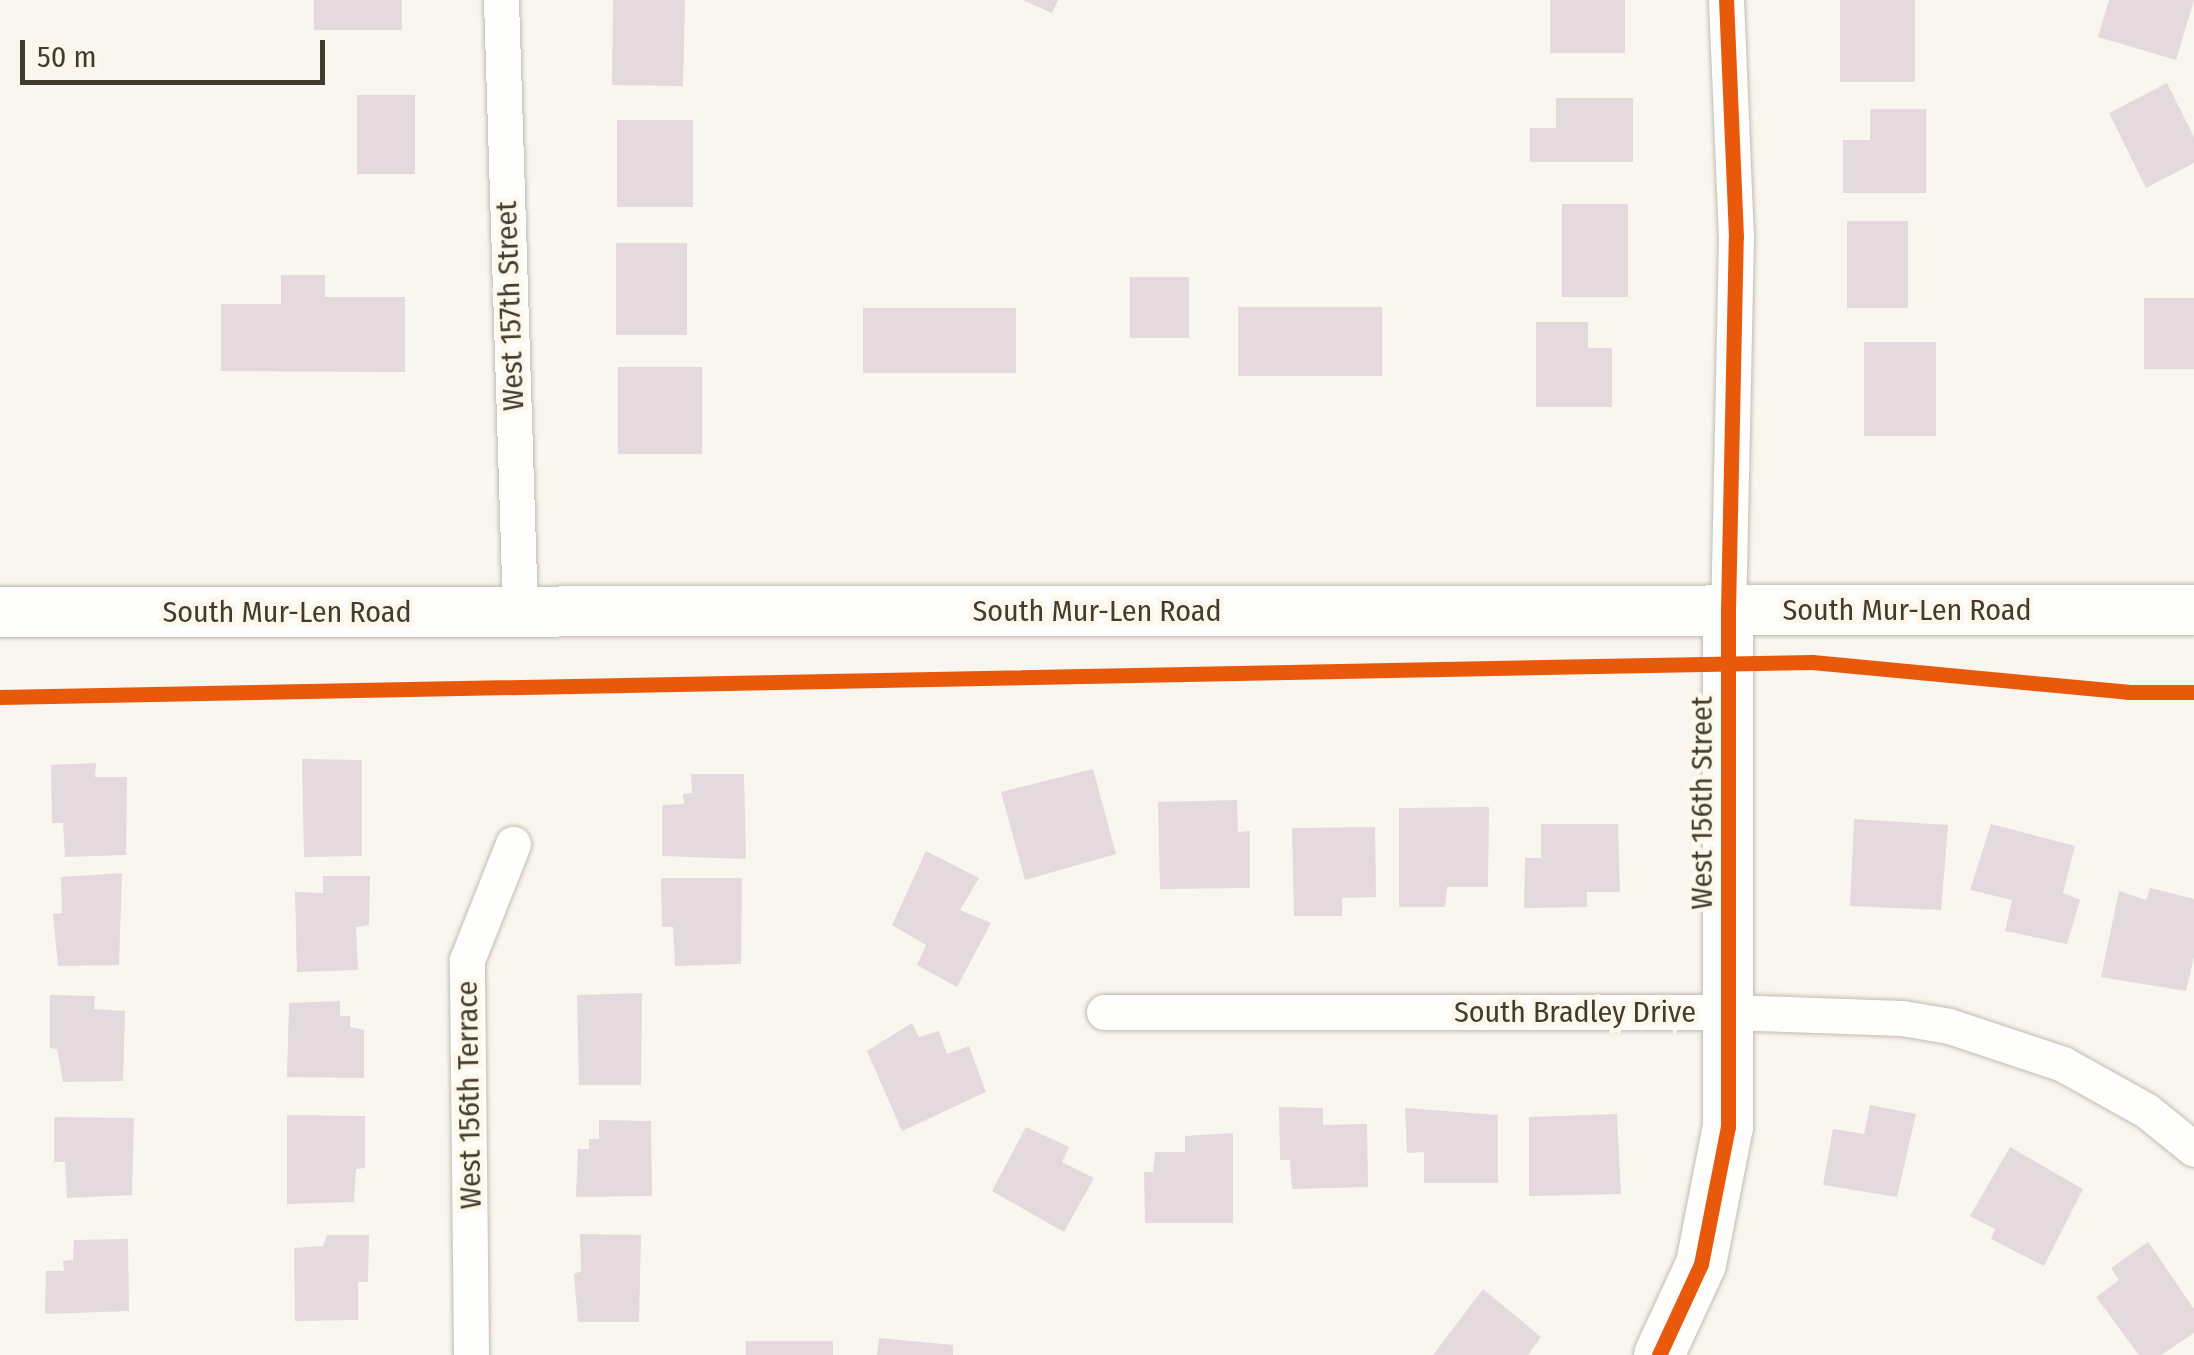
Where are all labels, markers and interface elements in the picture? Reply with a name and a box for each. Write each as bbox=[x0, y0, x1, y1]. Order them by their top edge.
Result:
scale bar bbox=[25, 20, 330, 82]
text: 50 m bbox=[37, 39, 97, 75]
street label: West 157th Street bbox=[488, 200, 532, 412]
street label: South Mur-Len Road bbox=[1782, 592, 2032, 628]
street label: South Mur-Len Road bbox=[972, 593, 1222, 629]
street label: South Mur-Len Road bbox=[162, 594, 412, 630]
street label: West 156th Street bbox=[1684, 696, 1720, 910]
street label: West 156th Terrace bbox=[449, 980, 489, 1210]
street label: South Bradley Drive bbox=[1454, 994, 1696, 1030]

